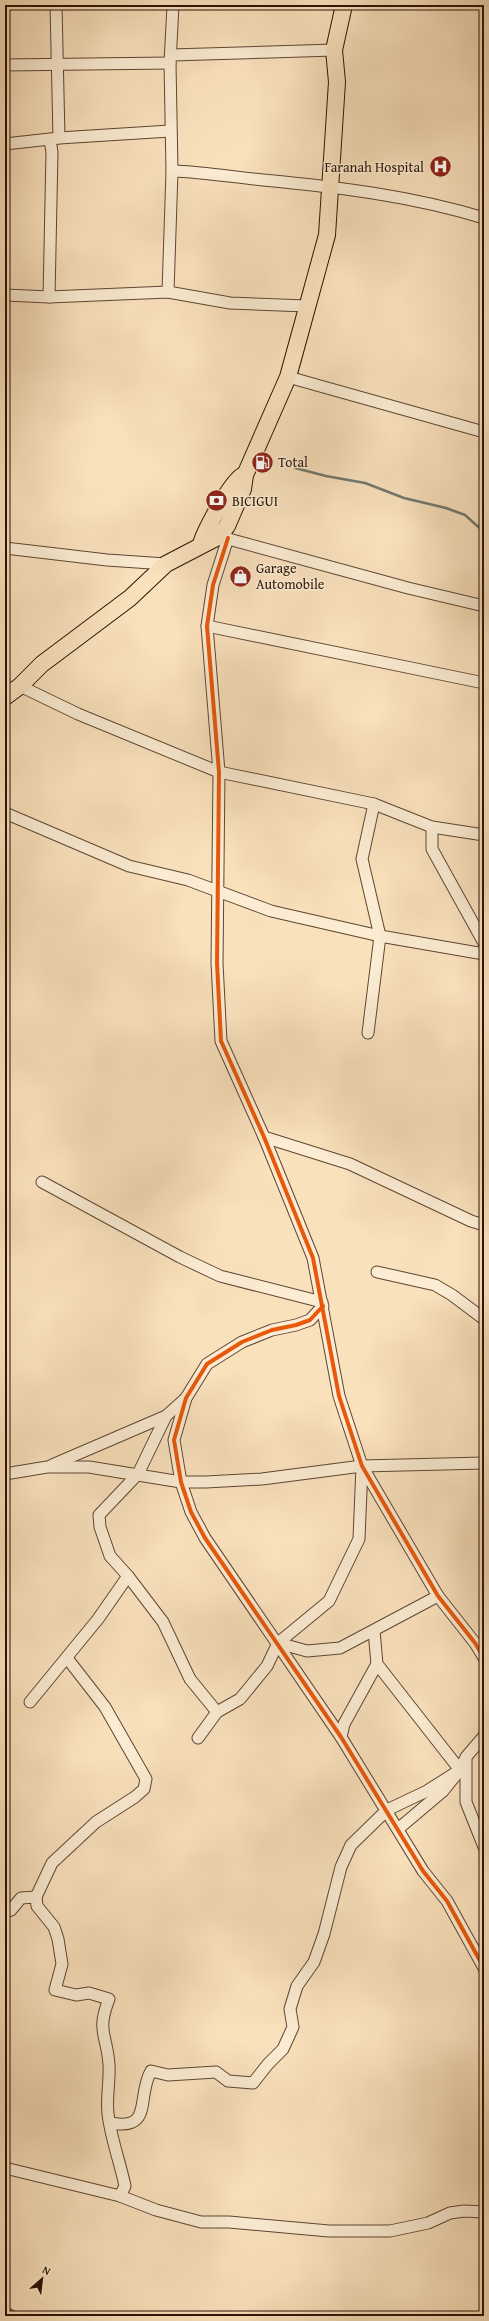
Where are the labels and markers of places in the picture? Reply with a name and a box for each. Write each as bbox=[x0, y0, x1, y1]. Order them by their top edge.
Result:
hospital icon: Faranah Hospital bbox=[427, 154, 453, 180]
place label: Faranah Hospital bbox=[324, 157, 424, 177]
fuel station icon: Total bbox=[250, 449, 276, 475]
place label: Total bbox=[278, 452, 308, 472]
bank icon: BICIGUI bbox=[204, 488, 230, 514]
place label: BICIGUI bbox=[232, 491, 278, 511]
place label: Garage Automobile bbox=[256, 558, 325, 594]
shop icon: Garage Automobile bbox=[227, 563, 253, 589]

